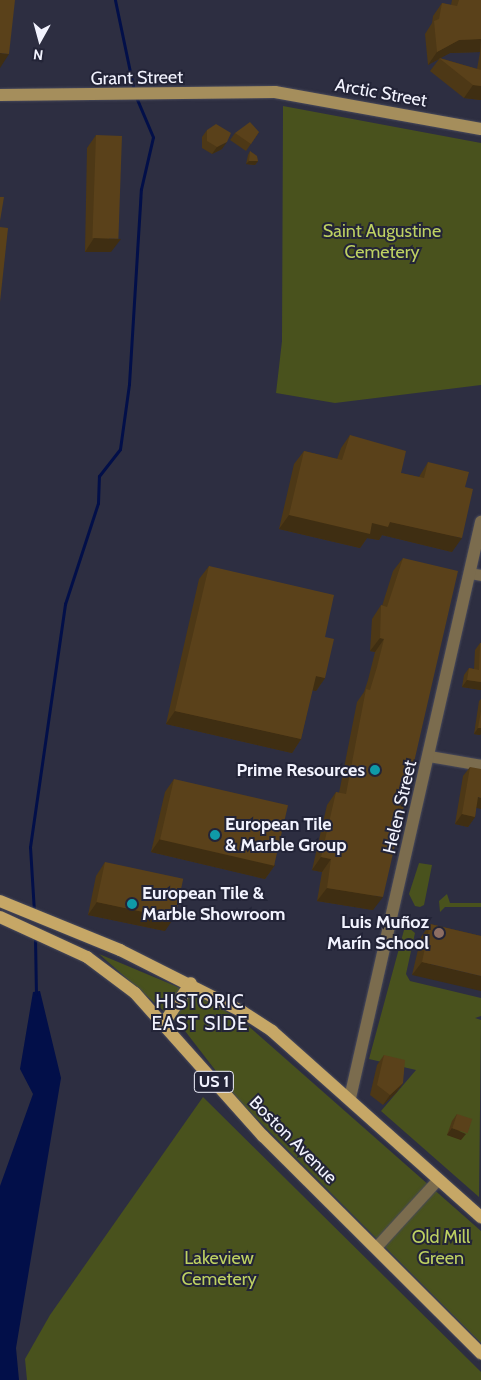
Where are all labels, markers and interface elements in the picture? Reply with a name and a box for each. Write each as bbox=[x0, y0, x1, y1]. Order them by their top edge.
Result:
north arrow bbox=[15, 15, 65, 65]
text: N bbox=[32, 45, 44, 64]
street label: Grant Street bbox=[91, 66, 183, 90]
street label: Arctic Street bbox=[333, 74, 429, 112]
park label: Saint Augustine Cemetery bbox=[323, 221, 441, 264]
street label: Helen Street bbox=[379, 758, 421, 856]
place label: Prime Resources bbox=[236, 759, 365, 781]
marker: Prime Resources bbox=[369, 764, 381, 776]
place label: European Tile & Marble Group bbox=[225, 814, 346, 856]
marker: European Tile & Marble Group bbox=[209, 829, 221, 841]
place label: European Tile & Marble Showroom bbox=[142, 883, 285, 926]
marker: European Tile & Marble Showroom bbox=[126, 898, 138, 910]
place label: Luis Muñoz Marín School bbox=[327, 912, 429, 954]
marker: Luis Muñoz Marín School bbox=[433, 927, 445, 939]
district label: HISTORIC EAST SIDE bbox=[150, 991, 250, 1035]
road number: US 1 bbox=[193, 1068, 235, 1096]
street label: Boston Avenue bbox=[245, 1092, 341, 1188]
park label: Old Mill Green bbox=[412, 1227, 470, 1270]
park label: Lakeview Cemetery bbox=[181, 1248, 257, 1290]

